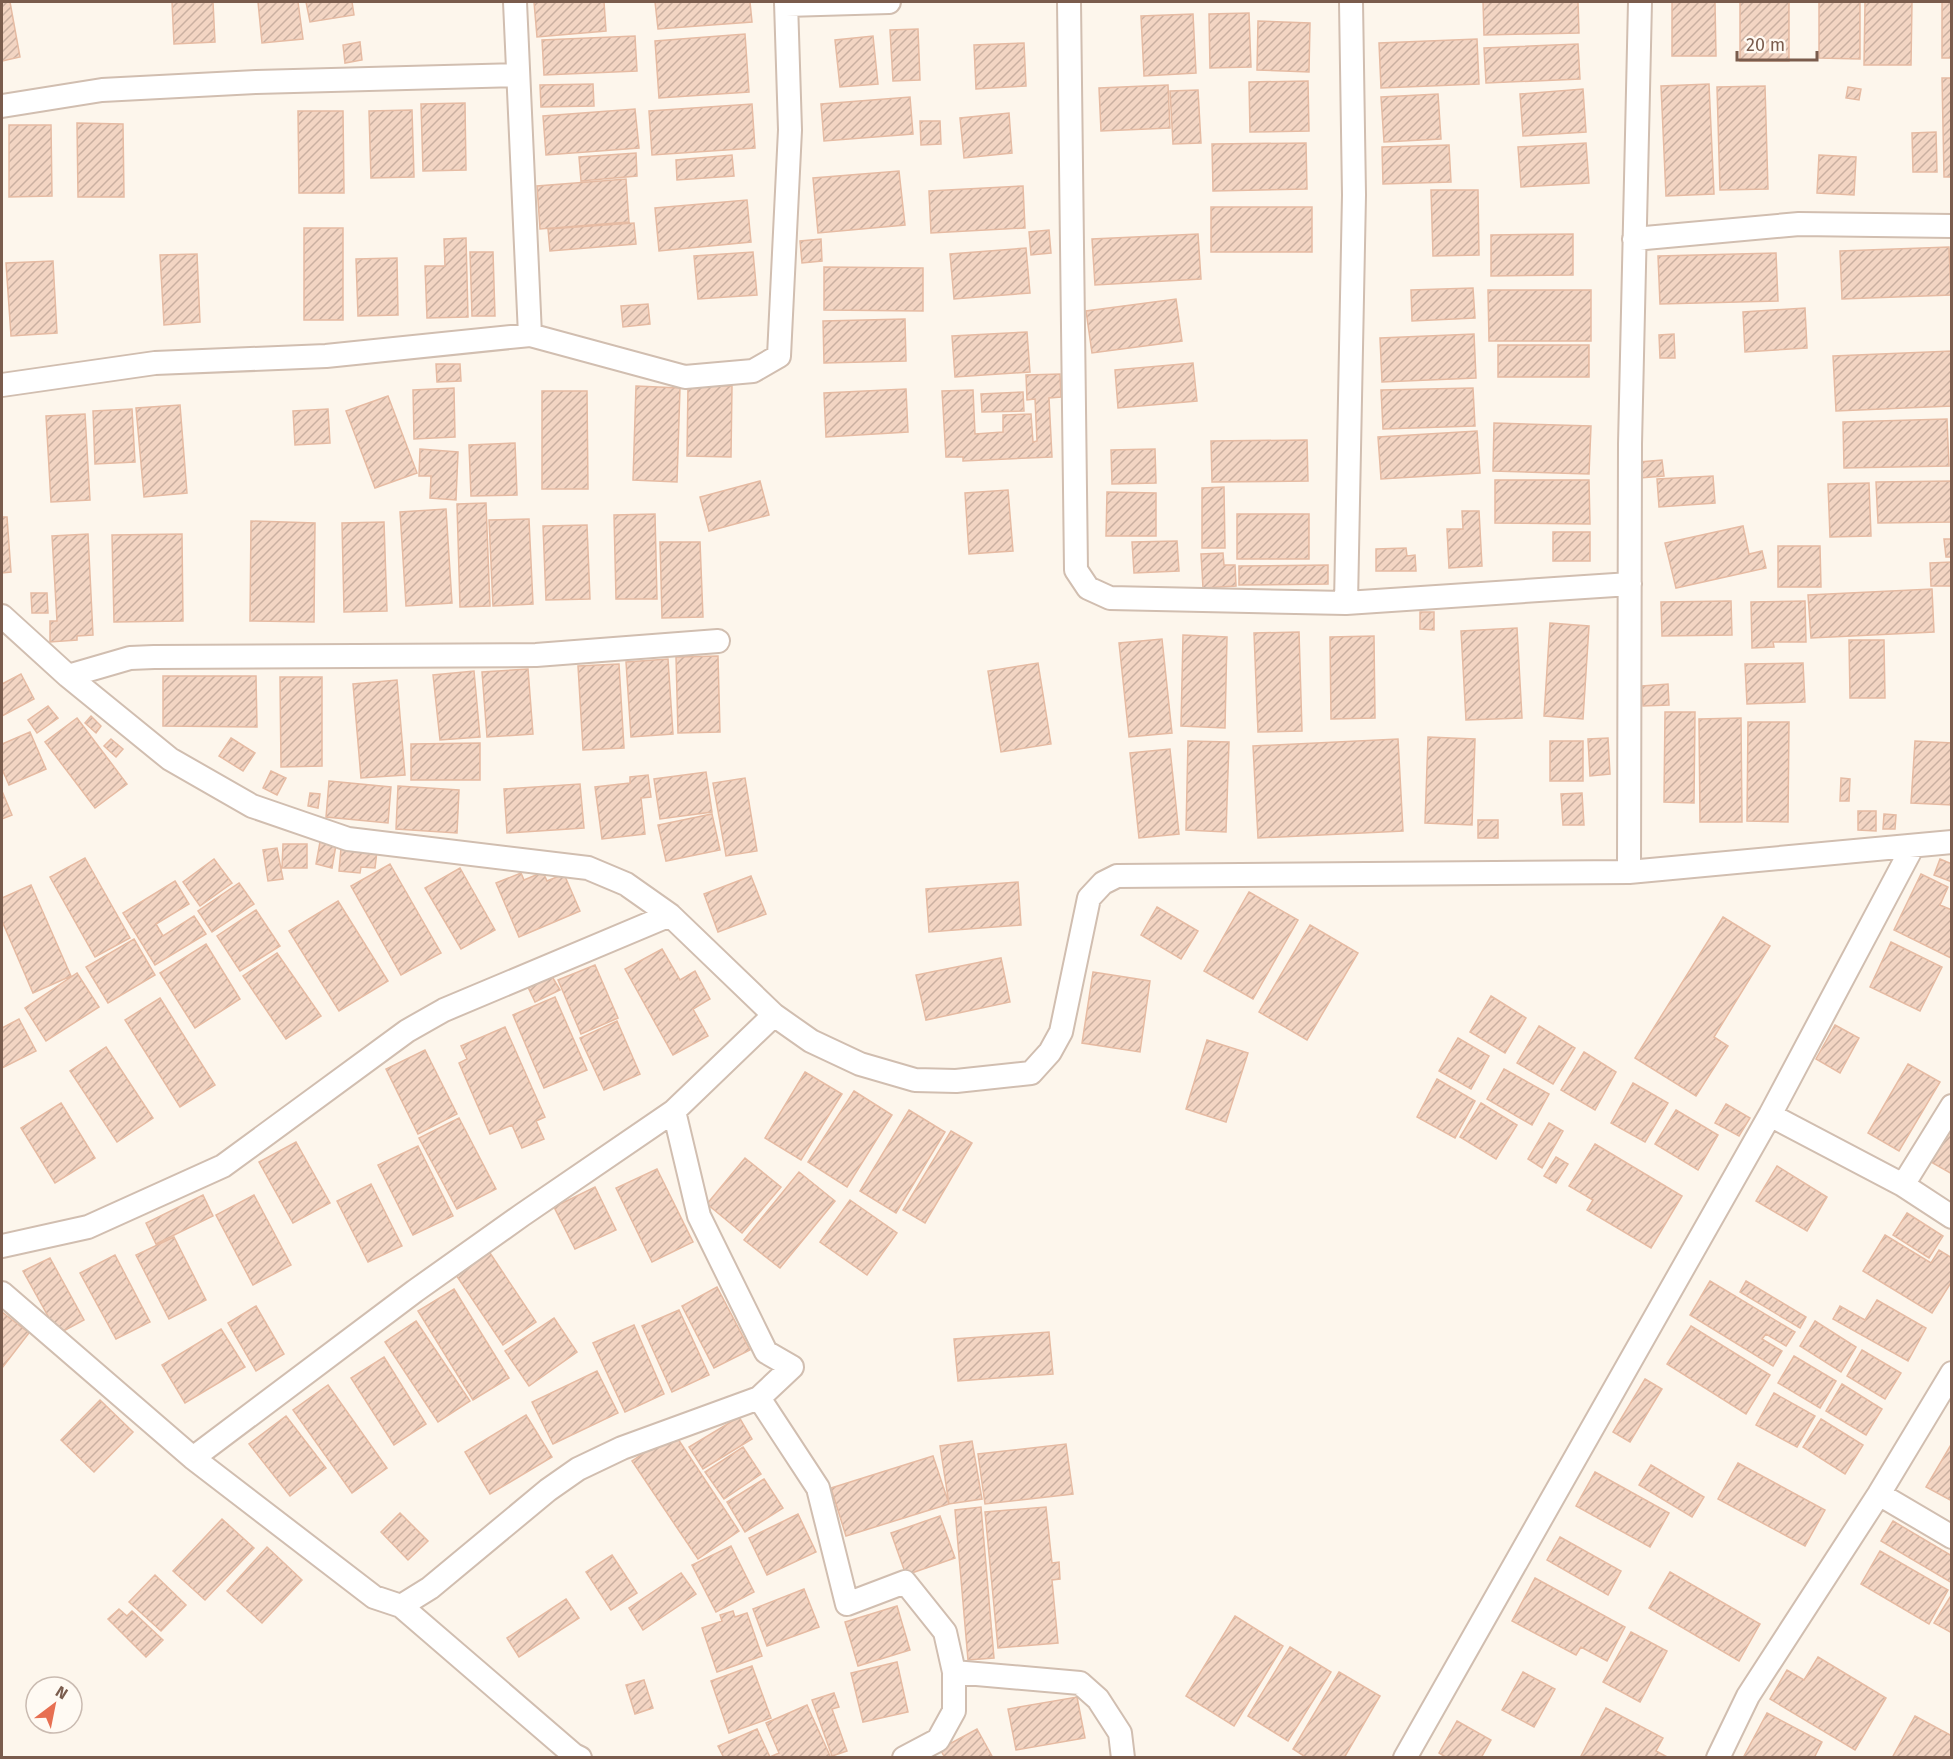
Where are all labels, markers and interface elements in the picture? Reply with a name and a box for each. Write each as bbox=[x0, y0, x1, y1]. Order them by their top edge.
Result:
scale bar bbox=[1737, 24, 1816, 62]
text: 20 m bbox=[1746, 34, 1785, 56]
north arrow bbox=[24, 1675, 84, 1735]
text: N bbox=[52, 1682, 71, 1704]

